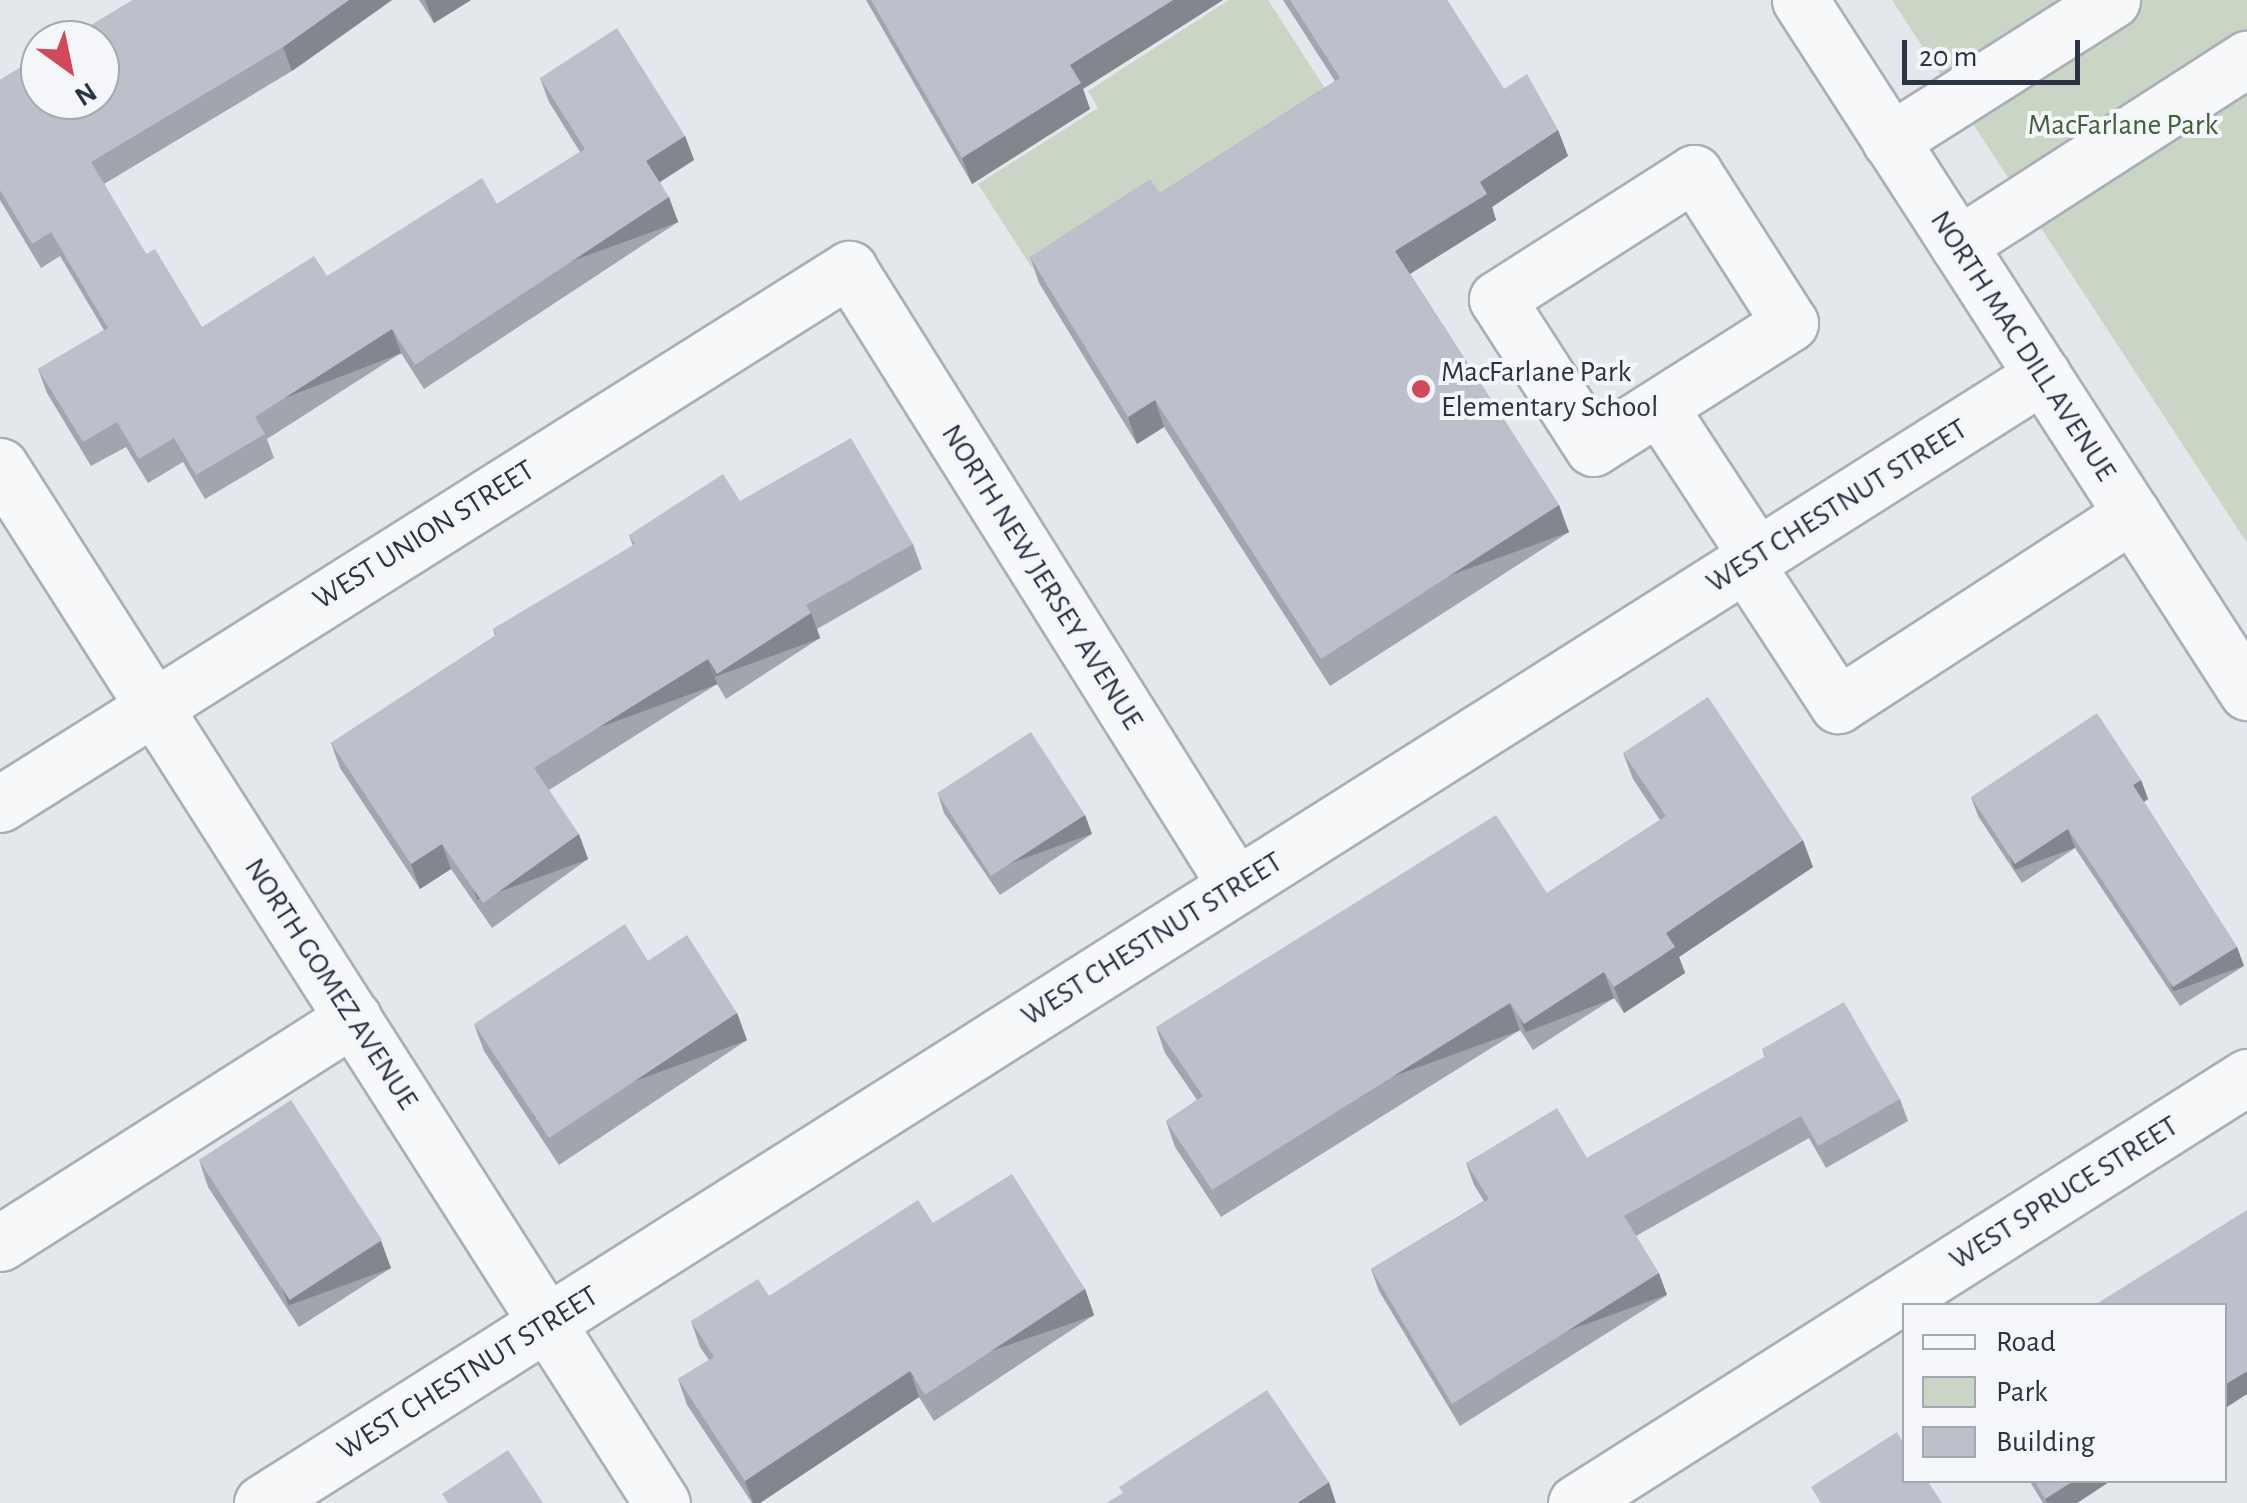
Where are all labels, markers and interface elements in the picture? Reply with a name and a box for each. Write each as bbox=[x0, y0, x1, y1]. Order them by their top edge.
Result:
north arrow bbox=[20, 20, 120, 120]
scale bar bbox=[1907, 20, 2084, 82]
text: 20 m bbox=[1919, 42, 1977, 72]
text: N bbox=[69, 76, 101, 111]
park label: MacFarlane Park bbox=[2028, 107, 2218, 143]
street label: NORTH MAC DILL AVENUE bbox=[1922, 204, 2124, 488]
place label: MacFarlane Park Elementary School bbox=[1441, 354, 1658, 424]
marker: MacFarlane Park Elementary School bbox=[1410, 378, 1432, 400]
street label: WEST CHESTNUT STREET bbox=[1700, 411, 1974, 601]
street label: NORTH NEW JERSEY AVENUE bbox=[933, 418, 1151, 736]
street label: WEST UNION STREET bbox=[307, 452, 541, 618]
street label: WEST CHESTNUT STREET bbox=[1015, 844, 1289, 1034]
street label: NORTH GOMEZ AVENUE bbox=[236, 852, 426, 1116]
street label: WEST SPRUCE STREET bbox=[1943, 1108, 2185, 1278]
street label: WEST CHESTNUT STREET bbox=[331, 1278, 605, 1468]
legend bbox=[1902, 1303, 2227, 1483]
text: Road bbox=[1996, 1327, 2056, 1357]
text: Park bbox=[1996, 1377, 2048, 1407]
text: Building bbox=[1996, 1427, 2095, 1457]

